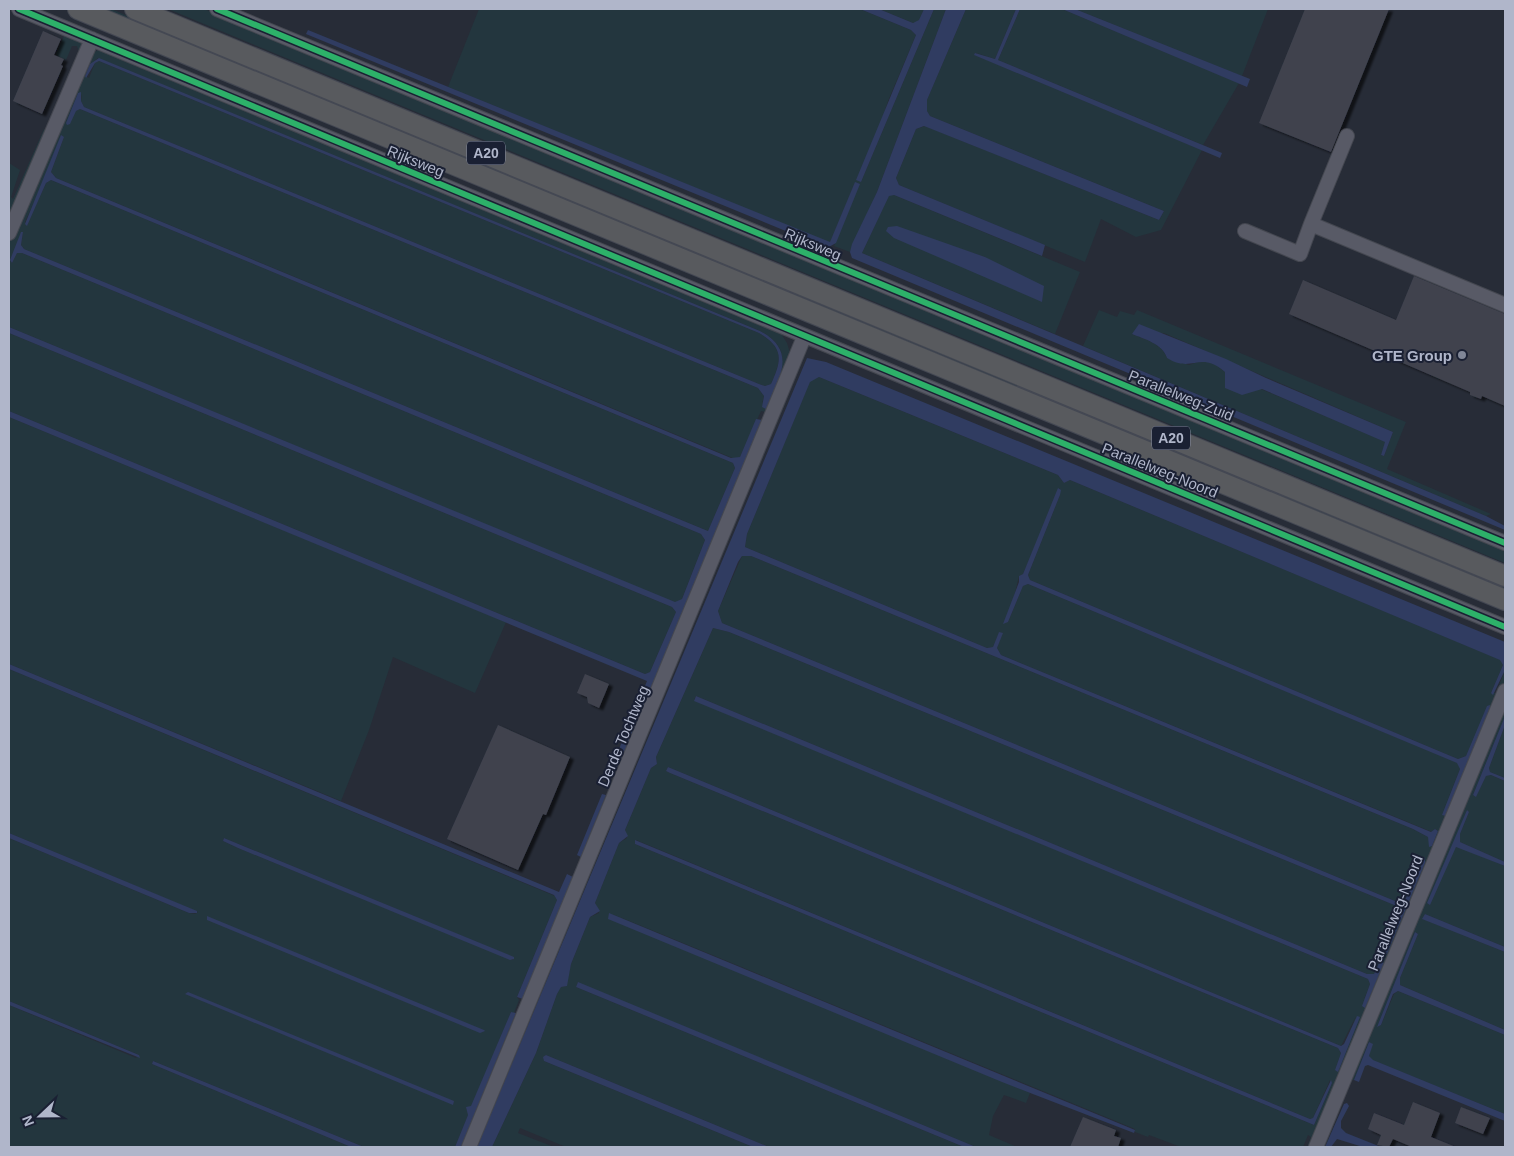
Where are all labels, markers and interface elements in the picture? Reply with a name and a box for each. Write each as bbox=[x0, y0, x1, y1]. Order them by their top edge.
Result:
street label: Rijksweg bbox=[385, 142, 447, 180]
road number: A20 bbox=[467, 142, 505, 164]
street label: Rijksweg bbox=[782, 224, 844, 264]
place label: GTE Group bbox=[1372, 347, 1452, 364]
marker: GTE Group bbox=[1456, 349, 1468, 361]
street label: Parallelweg-Zuid bbox=[1126, 366, 1236, 424]
road number: A20 bbox=[1152, 426, 1190, 449]
street label: Parallelweg-Noord bbox=[1100, 439, 1220, 501]
street label: Derde Tochtweg bbox=[594, 683, 652, 789]
street label: Parallelweg-Noord bbox=[1364, 853, 1426, 973]
north arrow bbox=[15, 1091, 65, 1141]
text: N bbox=[19, 1113, 37, 1129]

